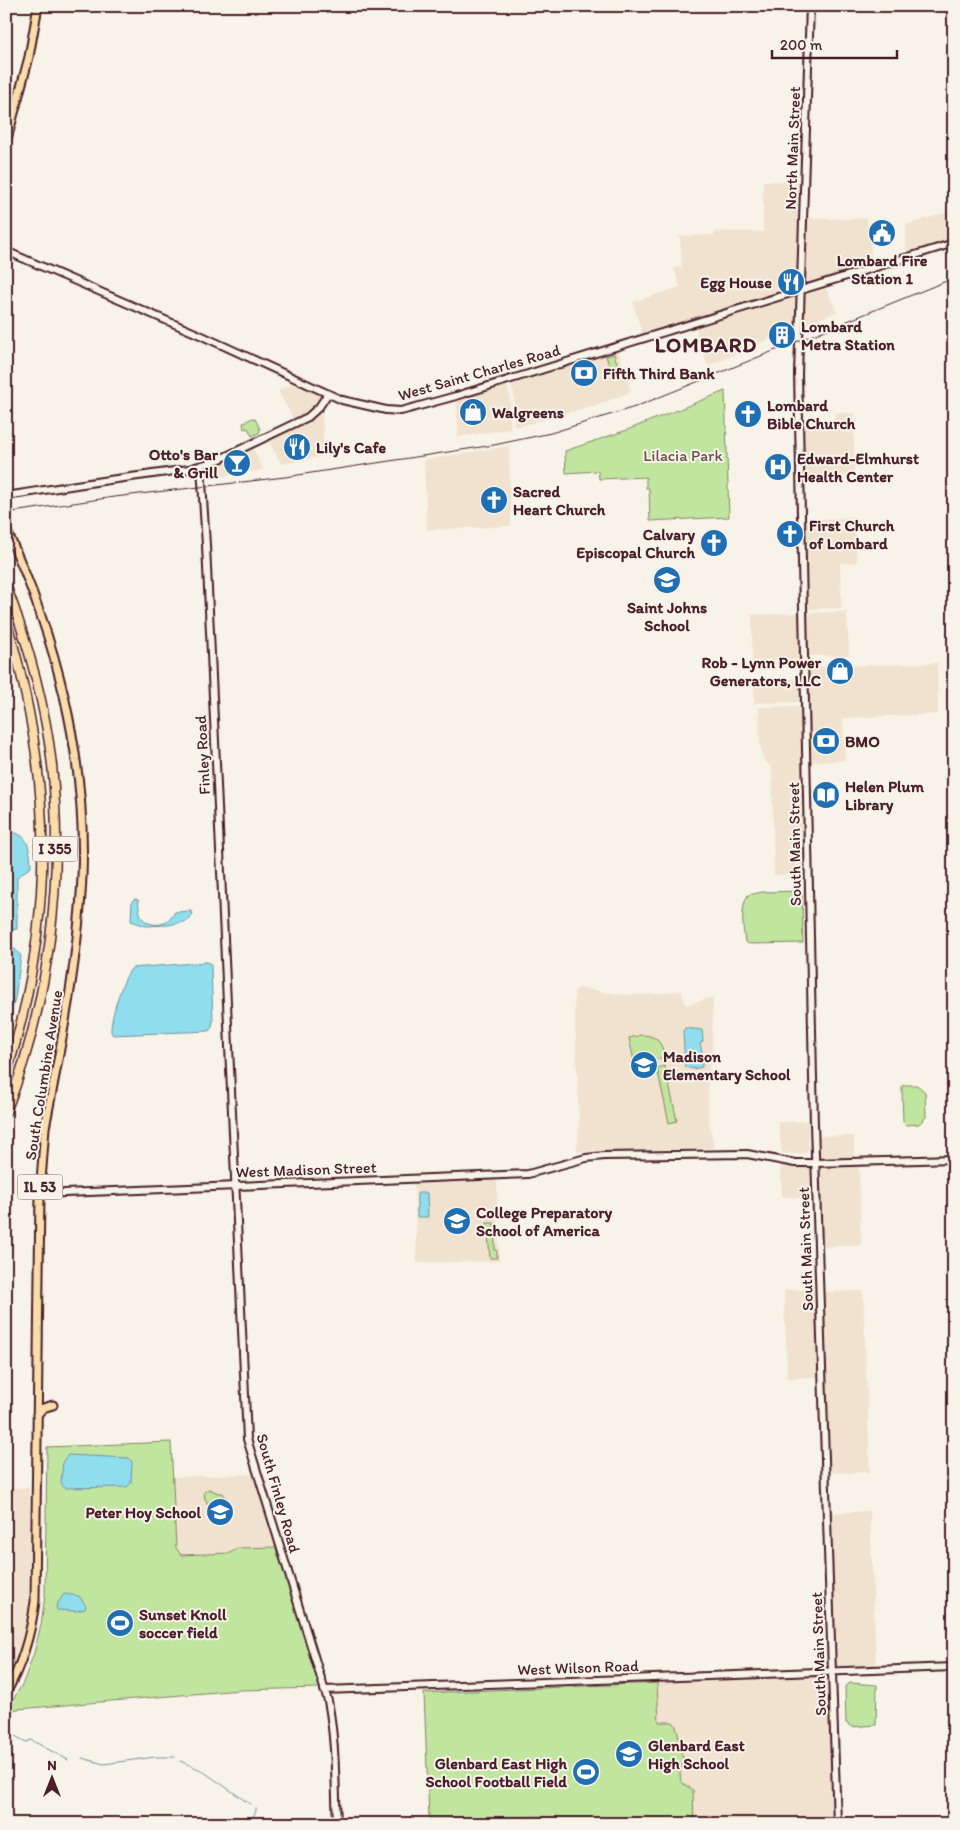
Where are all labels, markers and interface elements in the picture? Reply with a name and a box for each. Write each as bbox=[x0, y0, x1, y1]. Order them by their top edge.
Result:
scale bar bbox=[772, 28, 898, 60]
text: 200 m bbox=[780, 36, 823, 54]
street label: North Main Street bbox=[781, 86, 804, 210]
public building icon: Lombard Fire Station 1 bbox=[867, 218, 897, 248]
place label: Lombard Fire Station 1 bbox=[837, 251, 928, 288]
restaurant icon: Egg House bbox=[776, 267, 806, 297]
place label: Egg House bbox=[700, 273, 772, 293]
place label: Lombard Metra Station bbox=[801, 317, 895, 354]
building icon: Lombard Metra Station bbox=[767, 320, 797, 350]
district label: LOMBARD bbox=[655, 332, 757, 357]
street label: West Saint Charles Road bbox=[396, 340, 563, 405]
bank icon: Fifth Third Bank bbox=[569, 358, 599, 388]
place label: Fifth Third Bank bbox=[603, 364, 716, 383]
place label: Lombard Bible Church bbox=[767, 396, 856, 433]
shop icon: Walgreens bbox=[458, 397, 488, 427]
church icon: Lombard Bible Church bbox=[733, 399, 763, 429]
place label: Walgreens bbox=[492, 403, 564, 423]
restaurant icon: Lily's Cafe bbox=[282, 432, 312, 462]
place label: Lily's Cafe bbox=[316, 438, 387, 458]
place label: Otto's Bar & Grill bbox=[149, 445, 219, 482]
park label: Lilacia Park bbox=[643, 446, 723, 465]
bar icon: Otto's Bar & Grill bbox=[222, 448, 252, 478]
place label: Edward-Elmhurst Health Center bbox=[797, 449, 919, 486]
hospital icon: Edward-Elmhurst Health Center bbox=[763, 452, 793, 482]
place label: Sacred Heart Church bbox=[513, 482, 606, 519]
church icon: Sacred Heart Church bbox=[479, 485, 509, 515]
place label: First Church of Lombard bbox=[809, 516, 895, 553]
church icon: First Church of Lombard bbox=[775, 519, 805, 549]
place label: Calvary Episcopal Church bbox=[576, 525, 695, 563]
church icon: Calvary Episcopal Church bbox=[699, 528, 729, 558]
school or university icon: Saint Johns School bbox=[652, 565, 682, 595]
place label: Saint Johns School bbox=[627, 598, 707, 635]
place label: Rob - Lynn Power Generators, LLC bbox=[702, 653, 822, 690]
shop icon: Rob - Lynn Power Generators, LLC bbox=[825, 656, 855, 686]
street label: Finley Road bbox=[191, 715, 214, 795]
bank icon: BMO bbox=[811, 726, 841, 756]
place label: BMO bbox=[845, 732, 880, 751]
place label: Helen Plum Library bbox=[845, 777, 925, 815]
library icon: Helen Plum Library bbox=[811, 780, 841, 810]
street label: South Main Street bbox=[784, 782, 805, 906]
road number: I 355 bbox=[32, 836, 78, 862]
street label: South Columbine Avenue bbox=[21, 988, 66, 1161]
place label: Madison Elementary School bbox=[663, 1047, 791, 1085]
school or university icon: Madison Elementary School bbox=[629, 1050, 659, 1080]
street label: West Madison Street bbox=[235, 1158, 377, 1181]
road number: IL 53 bbox=[18, 1174, 62, 1200]
street label: South Main Street bbox=[794, 1187, 817, 1311]
place label: College Preparatory School of America bbox=[476, 1203, 612, 1240]
school or university icon: College Preparatory School of America bbox=[442, 1206, 472, 1236]
street label: South Finley Road bbox=[252, 1431, 305, 1555]
school or university icon: Peter Hoy School bbox=[205, 1497, 235, 1527]
place label: Peter Hoy School bbox=[86, 1503, 201, 1523]
street label: South Main Street bbox=[807, 1592, 830, 1716]
place label: Sunset Knoll soccer field bbox=[139, 1605, 227, 1642]
sports icon: Sunset Knoll soccer field bbox=[105, 1608, 135, 1638]
street label: West Wilson Road bbox=[517, 1656, 639, 1679]
place label: Glenbard East High School bbox=[648, 1736, 745, 1774]
school or university icon: Glenbard East High School bbox=[614, 1739, 644, 1769]
north arrow bbox=[28, 1752, 78, 1802]
place label: Glenbard East High School Football Field bbox=[425, 1754, 567, 1791]
text: N bbox=[47, 1757, 57, 1774]
sports icon: Glenbard East High School Football Field bbox=[571, 1757, 601, 1787]

